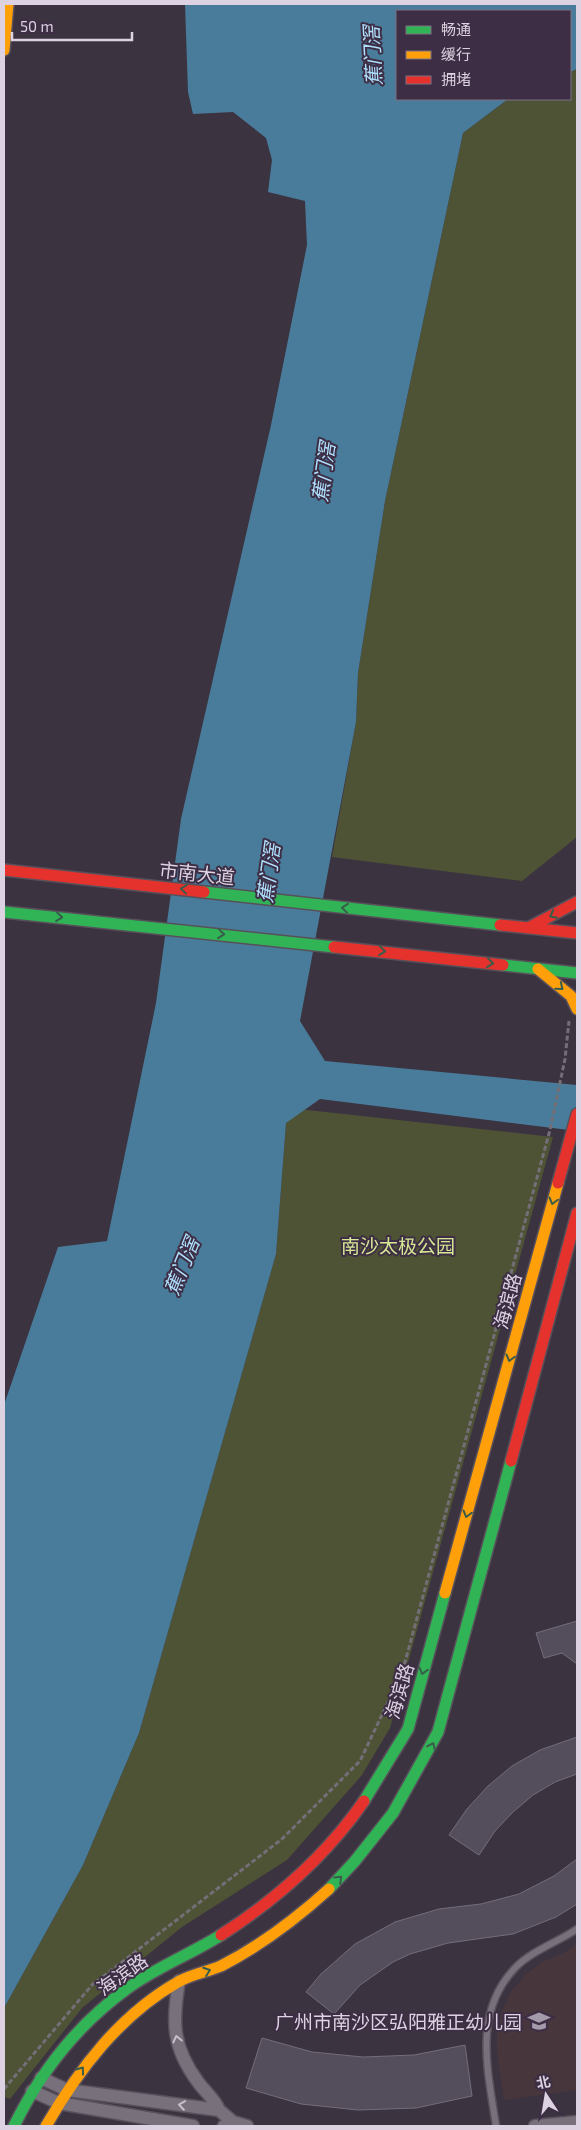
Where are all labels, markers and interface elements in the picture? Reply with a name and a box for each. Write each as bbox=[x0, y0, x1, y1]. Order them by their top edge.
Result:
scale bar bbox=[12, 10, 132, 42]
legend bbox=[396, 10, 571, 100]
text: 50 m bbox=[20, 17, 54, 35]
text: 畅通 bbox=[441, 20, 471, 38]
water label: 蕉门滘 bbox=[358, 22, 386, 87]
text: 缓行 bbox=[441, 45, 471, 63]
text: 拥堵 bbox=[441, 70, 471, 88]
water label: 蕉门滘 bbox=[307, 438, 339, 503]
water label: 蕉门滘 bbox=[252, 839, 284, 904]
street label: 市南大道 bbox=[158, 858, 236, 888]
one-way arrow bbox=[180, 884, 188, 895]
one-way arrow bbox=[341, 903, 349, 914]
one-way arrow bbox=[549, 909, 558, 919]
one-way arrow bbox=[56, 911, 64, 922]
one-way arrow bbox=[217, 928, 225, 939]
one-way arrow bbox=[379, 945, 387, 956]
one-way arrow bbox=[487, 957, 495, 968]
one-way arrow bbox=[554, 981, 563, 989]
one-way arrow bbox=[549, 1197, 559, 1205]
water label: 蕉门滘 bbox=[159, 1231, 204, 1298]
park label: 南沙太极公园 bbox=[341, 1234, 455, 1257]
street label: 海滨路 bbox=[489, 1270, 525, 1332]
one-way arrow bbox=[505, 1353, 516, 1362]
one-way arrow bbox=[462, 1510, 472, 1518]
street label: 海滨路 bbox=[380, 1660, 418, 1722]
one-way arrow bbox=[419, 1666, 429, 1675]
one-way arrow bbox=[425, 1742, 436, 1751]
one-way arrow bbox=[333, 1876, 342, 1885]
street label: 海滨路 bbox=[92, 1948, 152, 2000]
one-way arrow bbox=[202, 1967, 210, 1977]
school or university icon: 广州市南沙区弘阳雅正幼儿园 bbox=[526, 2008, 552, 2034]
place label: 广州市南沙区弘阳雅正幼儿园 bbox=[275, 2010, 522, 2033]
one-way arrow bbox=[172, 2035, 183, 2044]
one-way arrow bbox=[76, 2067, 84, 2076]
north arrow bbox=[521, 2070, 571, 2120]
text: 北 bbox=[535, 2072, 552, 2092]
one-way arrow bbox=[177, 2100, 185, 2111]

